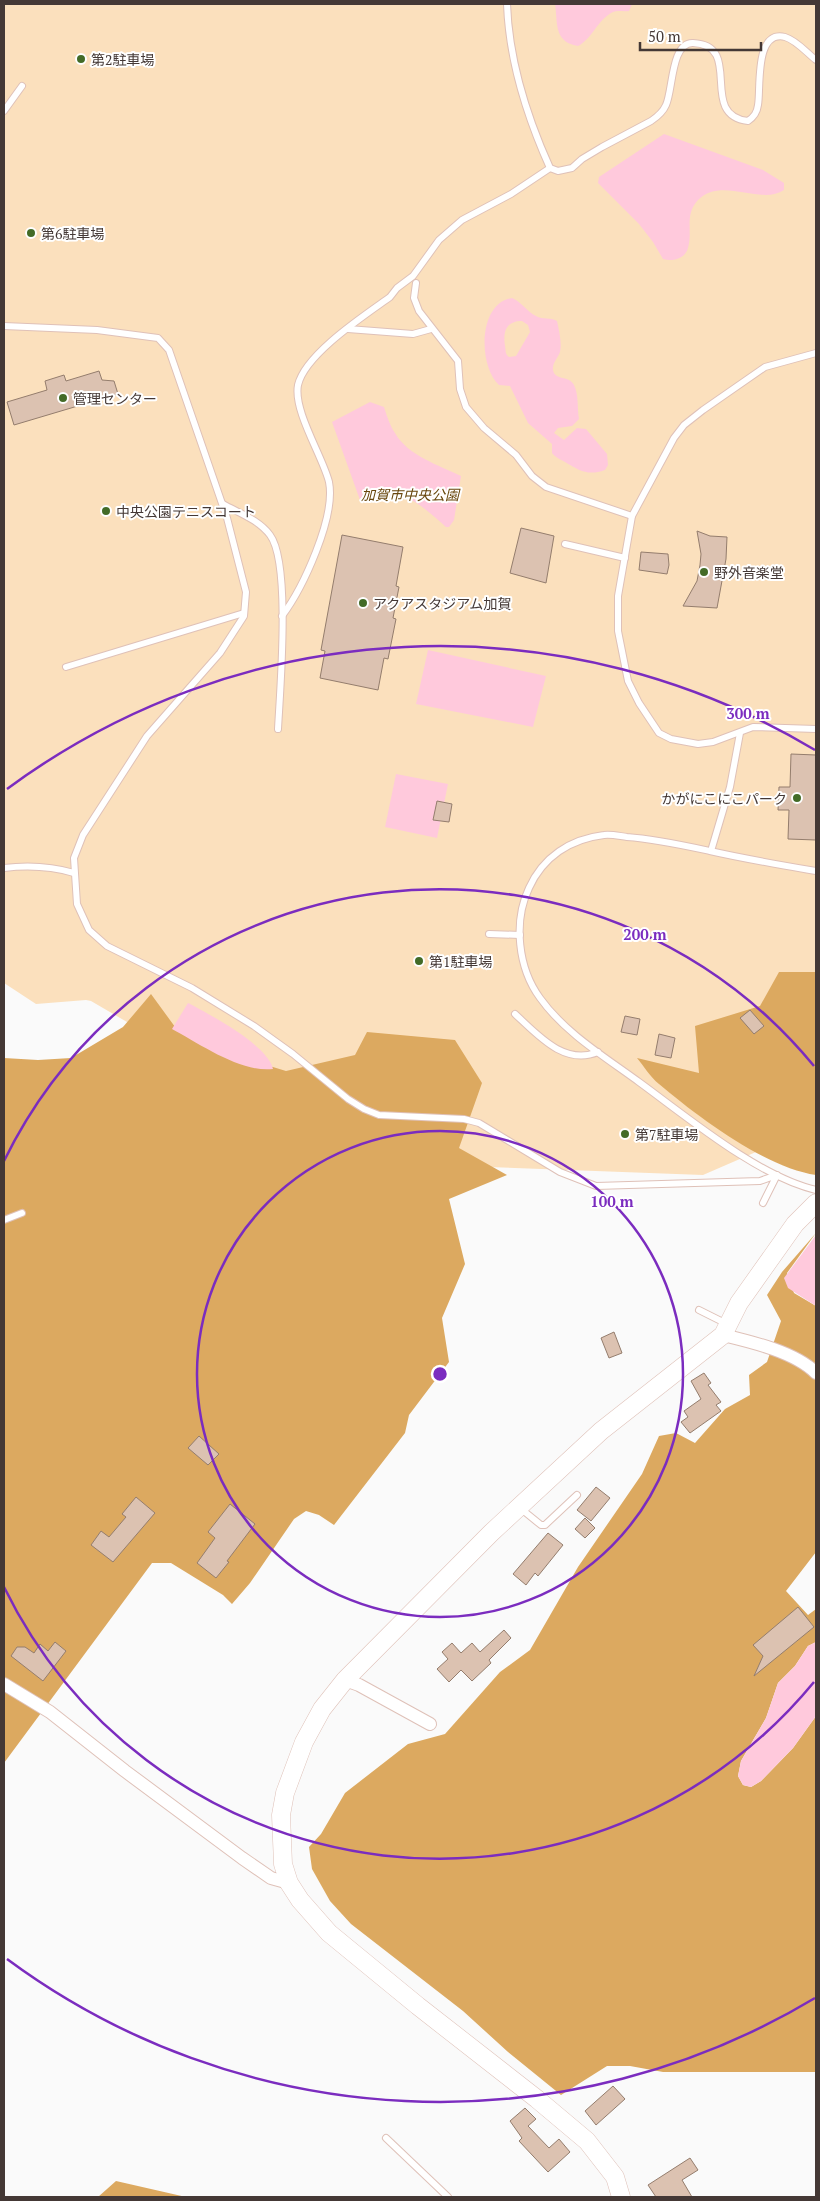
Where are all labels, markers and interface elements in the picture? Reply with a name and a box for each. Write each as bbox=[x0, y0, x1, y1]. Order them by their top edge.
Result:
scale bar bbox=[640, 20, 761, 52]
text: 50 m bbox=[648, 26, 681, 46]
place label: 第2駐車場 bbox=[91, 50, 154, 69]
marker: 第2駐車場 bbox=[75, 53, 87, 65]
place label: 第6駐車場 bbox=[41, 224, 104, 243]
marker: 第6駐車場 bbox=[25, 227, 37, 239]
place label: 管理センター bbox=[73, 389, 157, 408]
marker: 管理センター bbox=[57, 392, 69, 404]
park label: 加賀市中央公園 bbox=[361, 485, 461, 504]
place label: 中央公園テニスコート bbox=[116, 502, 256, 521]
marker: 中央公園テニスコート bbox=[100, 505, 112, 517]
place label: 野外音楽堂 bbox=[714, 563, 784, 582]
marker: 野外音楽堂 bbox=[698, 566, 710, 578]
place label: アクアスタジアム加賀 bbox=[373, 594, 511, 613]
marker: アクアスタジアム加賀 bbox=[357, 597, 369, 609]
text: 300 m bbox=[726, 703, 770, 723]
place label: かがにこにこパーク bbox=[662, 789, 787, 808]
marker: かがにこにこパーク bbox=[791, 792, 803, 804]
text: 200 m bbox=[623, 924, 667, 944]
place label: 第1駐車場 bbox=[429, 952, 492, 971]
marker: 第1駐車場 bbox=[413, 955, 425, 967]
place label: 第7駐車場 bbox=[635, 1125, 698, 1144]
marker: 第7駐車場 bbox=[619, 1128, 631, 1140]
text: 100 m bbox=[590, 1191, 634, 1211]
centre of rings bbox=[431, 1365, 449, 1383]

